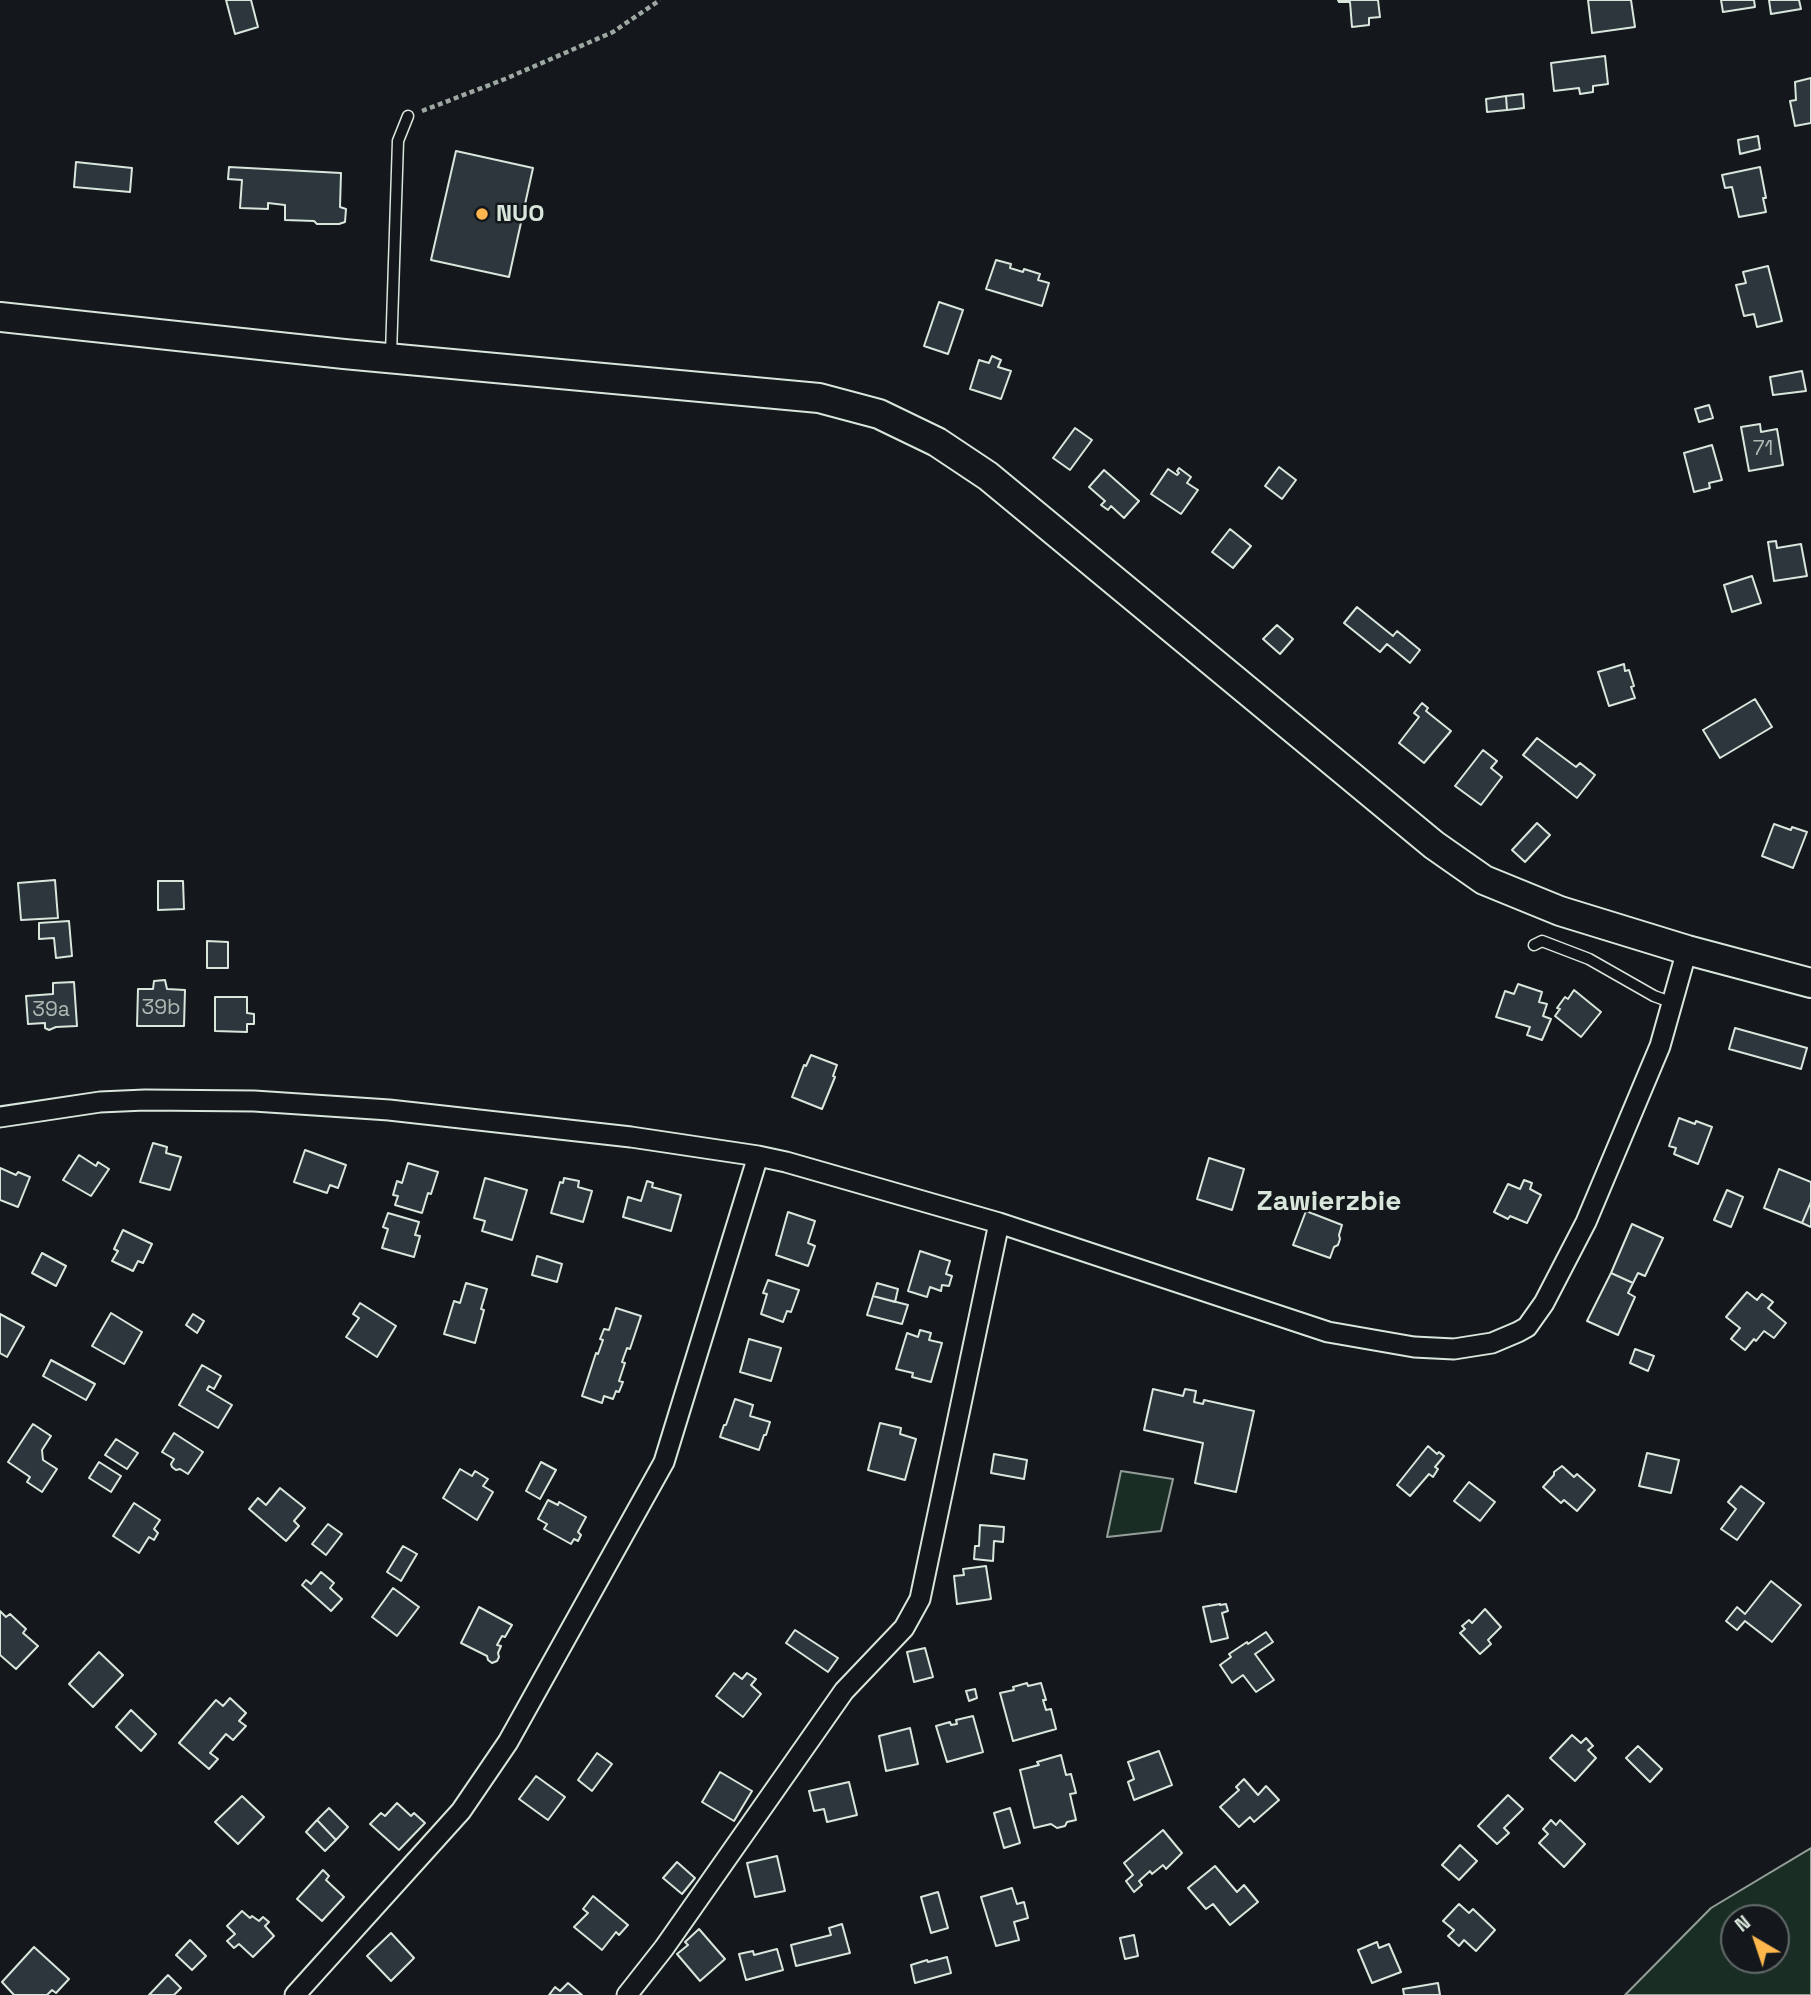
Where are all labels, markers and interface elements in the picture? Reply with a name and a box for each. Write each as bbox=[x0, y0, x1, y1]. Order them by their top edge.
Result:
place label: NUO bbox=[496, 200, 544, 228]
marker: NUO bbox=[474, 206, 490, 222]
house number: 71 bbox=[1753, 436, 1773, 462]
house number: 39b bbox=[141, 995, 181, 1021]
house number: 39a bbox=[32, 997, 70, 1023]
district label: Zawierzbie bbox=[1257, 1185, 1401, 1219]
north arrow bbox=[1720, 1904, 1790, 1974]
text: N bbox=[1730, 1910, 1756, 1938]

